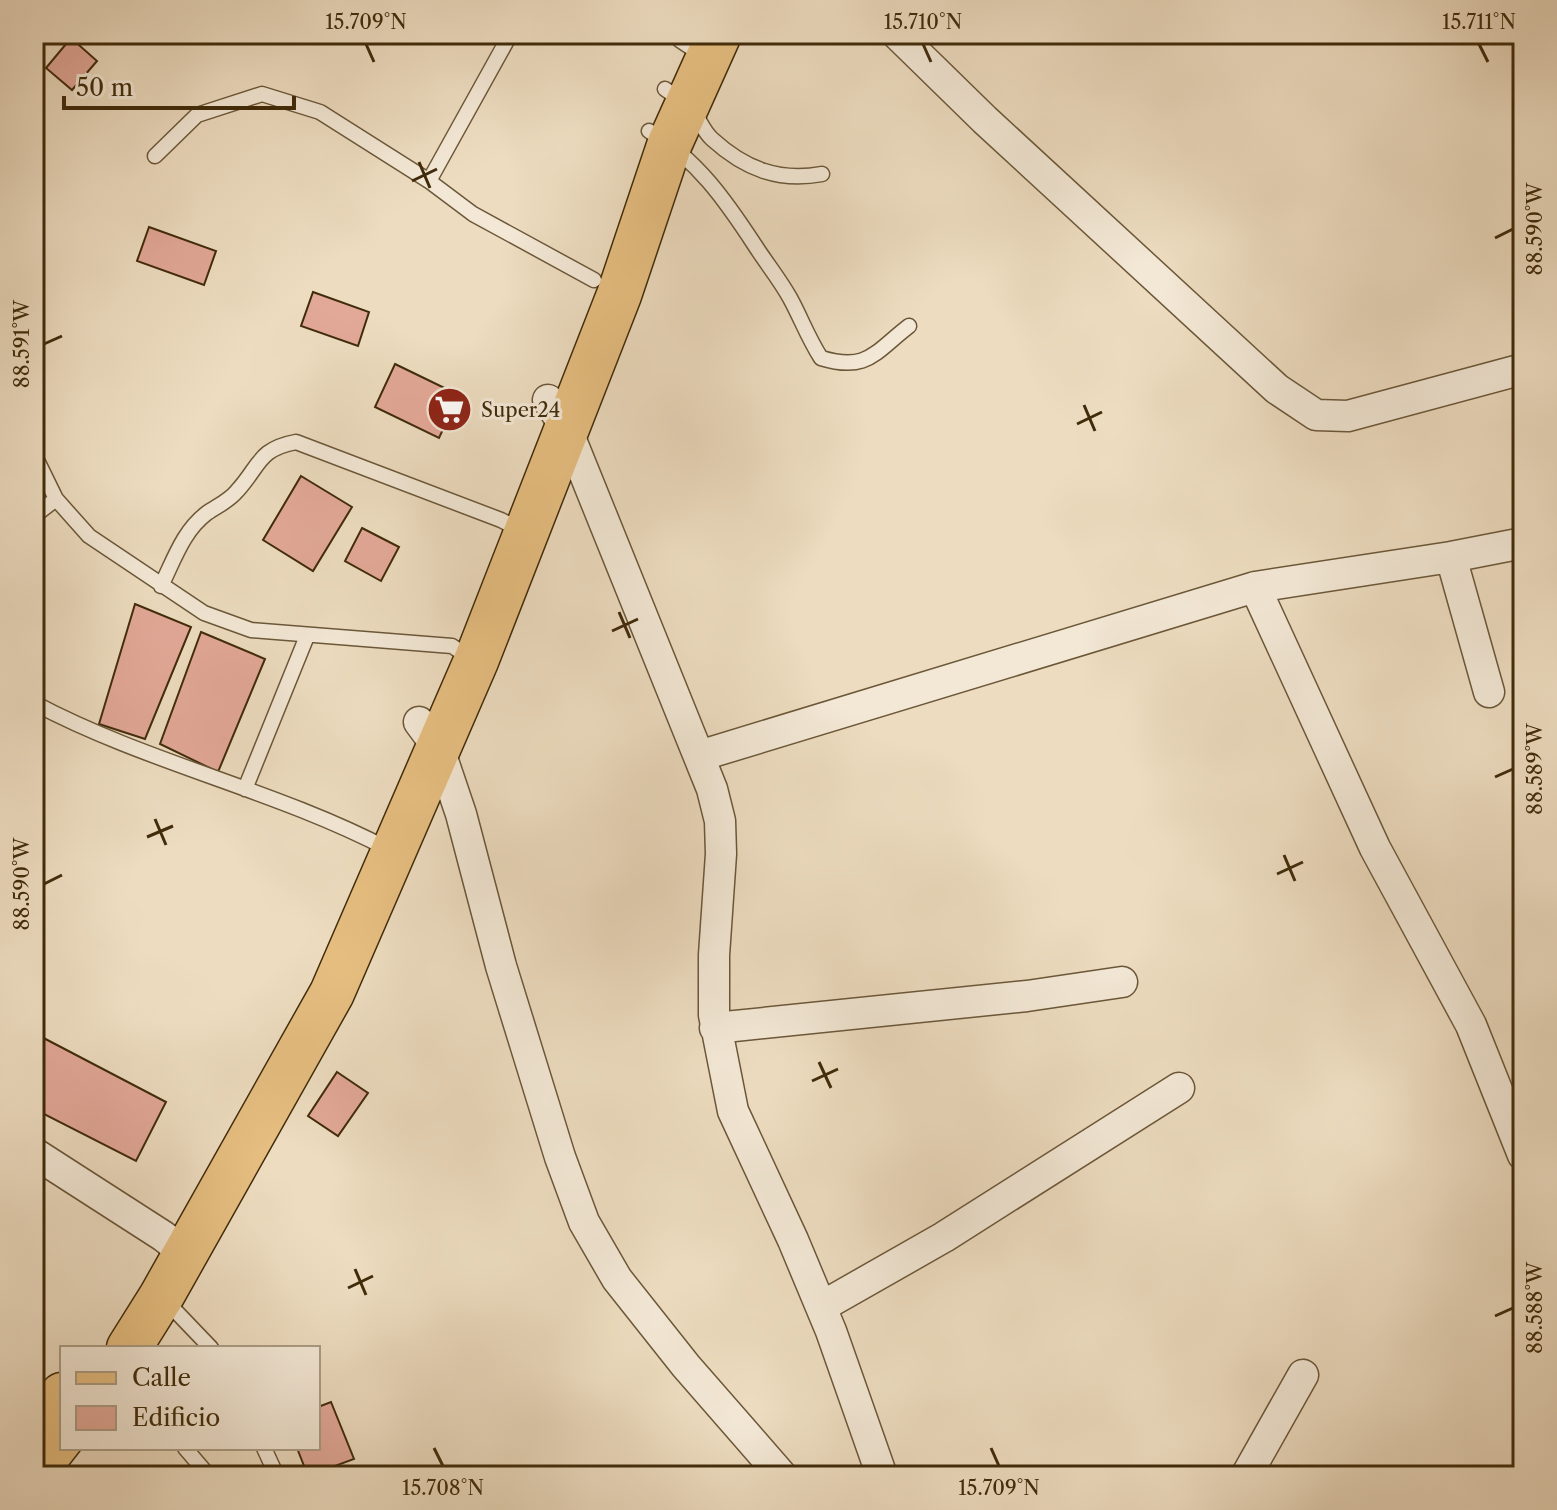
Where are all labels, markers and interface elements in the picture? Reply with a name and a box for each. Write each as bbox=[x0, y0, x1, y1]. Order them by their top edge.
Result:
text: 15.709°N bbox=[325, 10, 407, 34]
text: 15.710°N bbox=[884, 10, 962, 34]
text: 15.711°N bbox=[1442, 10, 1516, 34]
scale bar bbox=[64, 60, 294, 110]
text: 50 m bbox=[76, 73, 133, 102]
text: 88.590°W bbox=[1523, 182, 1547, 275]
text: 88.591°W bbox=[10, 299, 34, 388]
supermarket icon: Super24 bbox=[426, 386, 474, 434]
place label: Super24 bbox=[481, 398, 560, 422]
text: 88.589°W bbox=[1523, 722, 1547, 815]
text: 88.590°W bbox=[10, 837, 34, 930]
text: 88.588°W bbox=[1523, 1261, 1547, 1354]
legend bbox=[60, 1346, 320, 1450]
text: Calle bbox=[132, 1363, 191, 1392]
text: Edificio bbox=[132, 1403, 220, 1432]
text: 15.708°N bbox=[402, 1476, 484, 1500]
text: 15.709°N bbox=[958, 1476, 1040, 1500]

